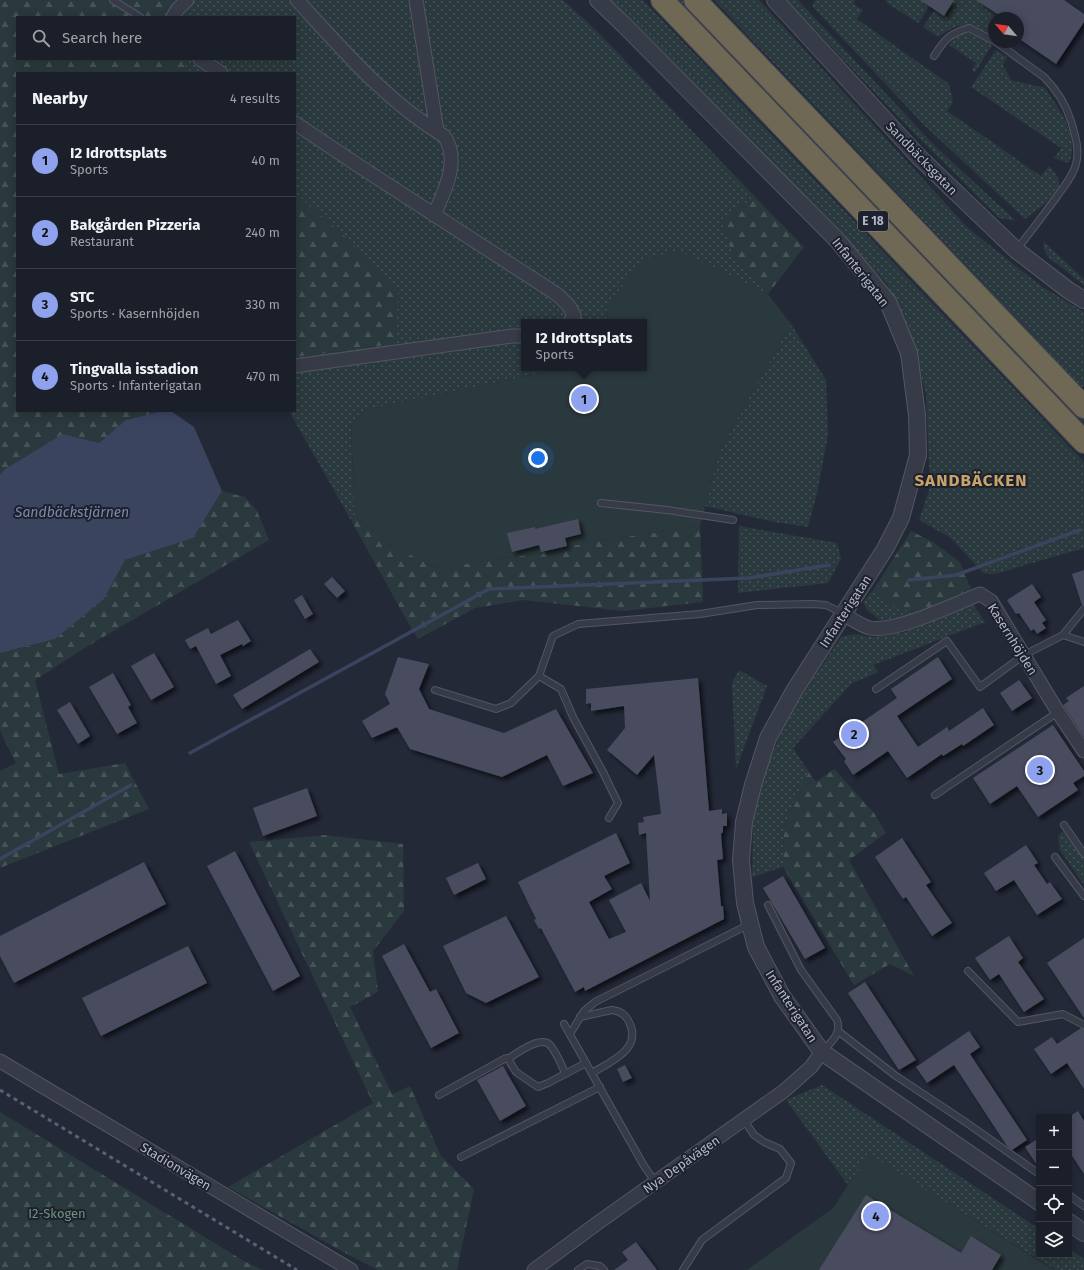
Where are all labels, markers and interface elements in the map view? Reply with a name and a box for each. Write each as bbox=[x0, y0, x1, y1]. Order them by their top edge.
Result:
north arrow bbox=[988, 12, 1024, 48]
search box bbox=[16, 16, 296, 60]
icon: search bbox=[30, 27, 52, 49]
text: Search here bbox=[62, 29, 142, 47]
text: Nearby bbox=[32, 88, 87, 109]
text: 4 results bbox=[230, 91, 280, 106]
street label: Sandbäcksgatan bbox=[883, 119, 960, 198]
text: I2 Idrottsplats bbox=[70, 144, 167, 162]
text: 1 bbox=[42, 153, 48, 168]
text: 40 m bbox=[251, 153, 280, 168]
text: Sports bbox=[70, 162, 108, 177]
road number: E 18 bbox=[858, 211, 888, 231]
text: Bakgården Pizzeria bbox=[70, 216, 200, 234]
text: 2 bbox=[42, 225, 48, 240]
text: 240 m bbox=[245, 225, 280, 240]
text: Restaurant bbox=[70, 234, 134, 249]
street label: Infanterigatan bbox=[829, 235, 892, 310]
text: STC bbox=[70, 288, 94, 306]
text: 3 bbox=[42, 297, 48, 312]
text: 330 m bbox=[245, 297, 280, 312]
text: Sports · Kasernhöjden bbox=[70, 306, 200, 321]
popup bbox=[521, 319, 647, 371]
text: I2 Idrottsplats bbox=[536, 329, 632, 347]
text: Sports bbox=[536, 347, 574, 362]
text: Tingvalla isstadion bbox=[70, 360, 198, 378]
text: 4 bbox=[41, 369, 49, 384]
text: 470 m bbox=[246, 369, 280, 384]
text: Sports · Infanterigatan bbox=[70, 378, 202, 393]
pin: 1 bbox=[571, 384, 597, 414]
your location bbox=[528, 448, 548, 468]
district label: SANDBÄCKEN bbox=[914, 470, 1028, 491]
water label: Sandbäckstjärnen bbox=[14, 504, 129, 521]
street label: Infanterigatan bbox=[816, 572, 874, 650]
street label: Kasernhöjden bbox=[985, 601, 1041, 678]
pin: 2 bbox=[841, 719, 867, 749]
pin: 3 bbox=[1027, 755, 1053, 785]
street label: Infanterigatan bbox=[763, 967, 821, 1045]
map controls bbox=[1036, 1114, 1072, 1258]
button: + bbox=[1036, 1114, 1072, 1150]
street label: Nya Depåvägen bbox=[640, 1132, 722, 1196]
street label: Stadionvägen bbox=[138, 1139, 214, 1193]
button: − bbox=[1036, 1150, 1072, 1186]
button: locate bbox=[1036, 1186, 1072, 1222]
pin: 4 bbox=[863, 1201, 889, 1231]
park label: I2-Skogen bbox=[28, 1206, 86, 1221]
button: layers bbox=[1036, 1222, 1072, 1258]

